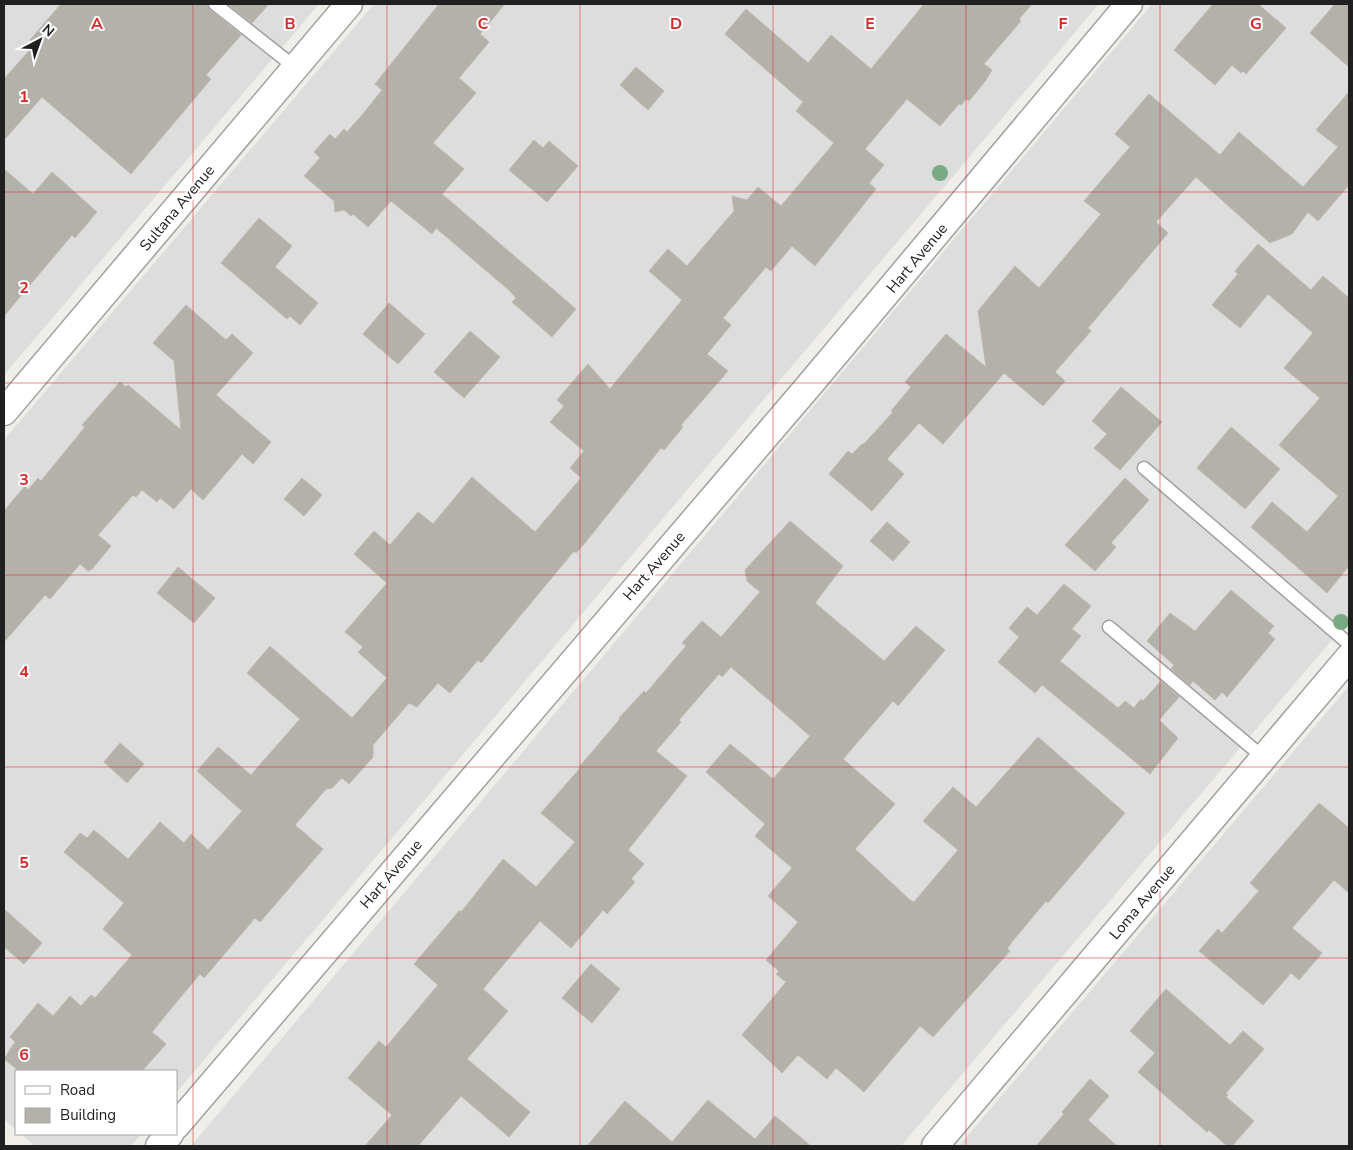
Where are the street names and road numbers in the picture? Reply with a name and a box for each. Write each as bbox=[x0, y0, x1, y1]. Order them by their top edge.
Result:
street label: Sultana Avenue bbox=[135, 161, 219, 255]
street label: Hart Avenue bbox=[882, 219, 952, 297]
street label: Hart Avenue bbox=[618, 527, 690, 605]
street label: Hart Avenue bbox=[355, 835, 427, 913]
street label: Loma Avenue bbox=[1105, 860, 1179, 944]

